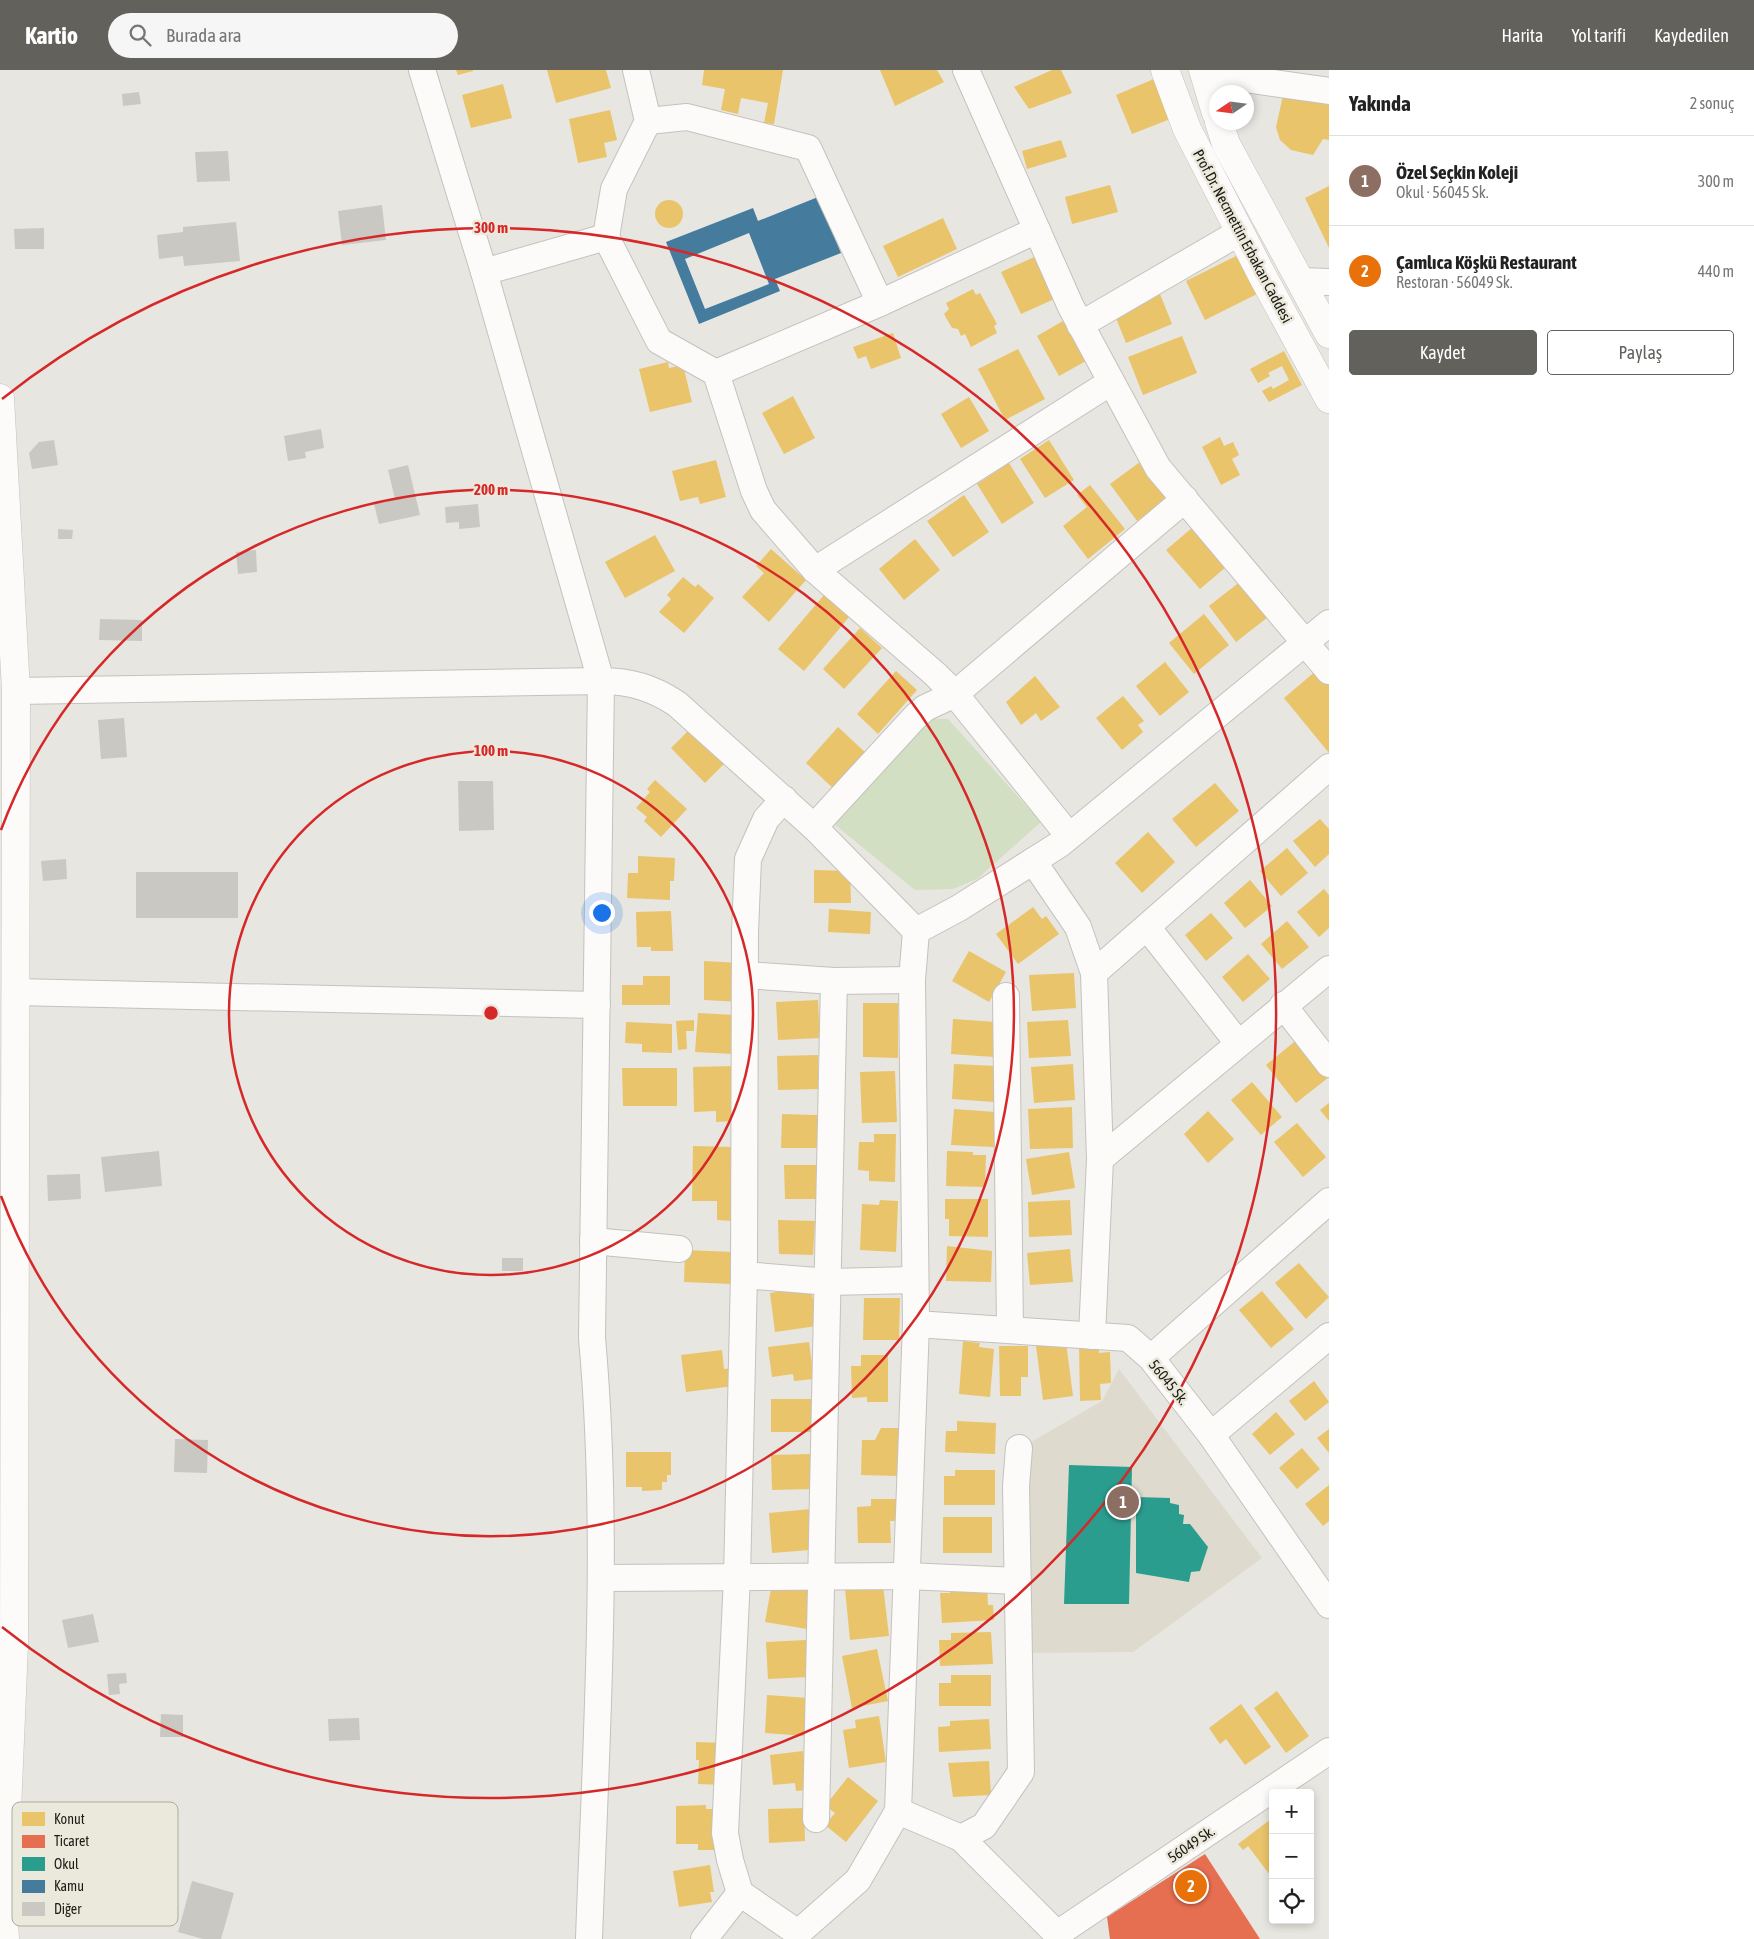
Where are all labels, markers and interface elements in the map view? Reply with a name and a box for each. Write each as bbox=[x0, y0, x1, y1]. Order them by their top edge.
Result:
search box bbox=[108, 13, 458, 58]
icon: search bbox=[126, 21, 154, 49]
text: Kartio bbox=[25, 22, 78, 49]
text: Burada ara bbox=[166, 24, 242, 46]
text: Harita bbox=[1502, 25, 1543, 46]
text: Yol tarifi bbox=[1571, 25, 1626, 46]
text: Kaydedilen bbox=[1654, 25, 1729, 46]
north arrow bbox=[1209, 85, 1254, 130]
text: Yakında bbox=[1349, 91, 1411, 115]
text: 2 sonuç bbox=[1690, 94, 1734, 112]
street label: Prof.Dr. Necmettin Erbakan Caddesi bbox=[1190, 146, 1296, 326]
text: Özel Seçkin Koleji bbox=[1396, 161, 1518, 183]
text: 1 bbox=[1361, 172, 1369, 190]
text: 300 m bbox=[1698, 172, 1734, 190]
text: Okul · 56045 Sk. bbox=[1396, 183, 1489, 201]
text: 300 m bbox=[474, 219, 508, 236]
text: Çamlıca Köşkü Restaurant bbox=[1396, 251, 1577, 273]
text: 2 bbox=[1361, 262, 1369, 280]
text: 440 m bbox=[1698, 262, 1734, 280]
text: Restoran · 56049 Sk. bbox=[1396, 273, 1513, 291]
button: Kaydet bbox=[1349, 330, 1537, 375]
button: Paylaş bbox=[1547, 330, 1734, 375]
text: 200 m bbox=[474, 481, 508, 498]
text: 100 m bbox=[474, 742, 508, 759]
your location bbox=[589, 900, 615, 926]
centre of rings bbox=[482, 1004, 500, 1022]
street label: 56045 Sk. bbox=[1146, 1356, 1192, 1408]
pin: 1 bbox=[1107, 1483, 1139, 1521]
map controls bbox=[1269, 1789, 1314, 1924]
button: + bbox=[1269, 1789, 1314, 1834]
legend bbox=[12, 1802, 178, 1926]
text: Konut bbox=[54, 1811, 85, 1827]
street label: 56049 Sk. bbox=[1164, 1822, 1218, 1866]
text: Ticaret bbox=[54, 1833, 89, 1849]
button: − bbox=[1269, 1834, 1314, 1879]
text: Okul bbox=[54, 1856, 79, 1872]
pin: 2 bbox=[1175, 1867, 1207, 1905]
text: Kamu bbox=[54, 1878, 84, 1894]
button: locate bbox=[1269, 1879, 1314, 1924]
text: Diğer bbox=[54, 1901, 82, 1917]

